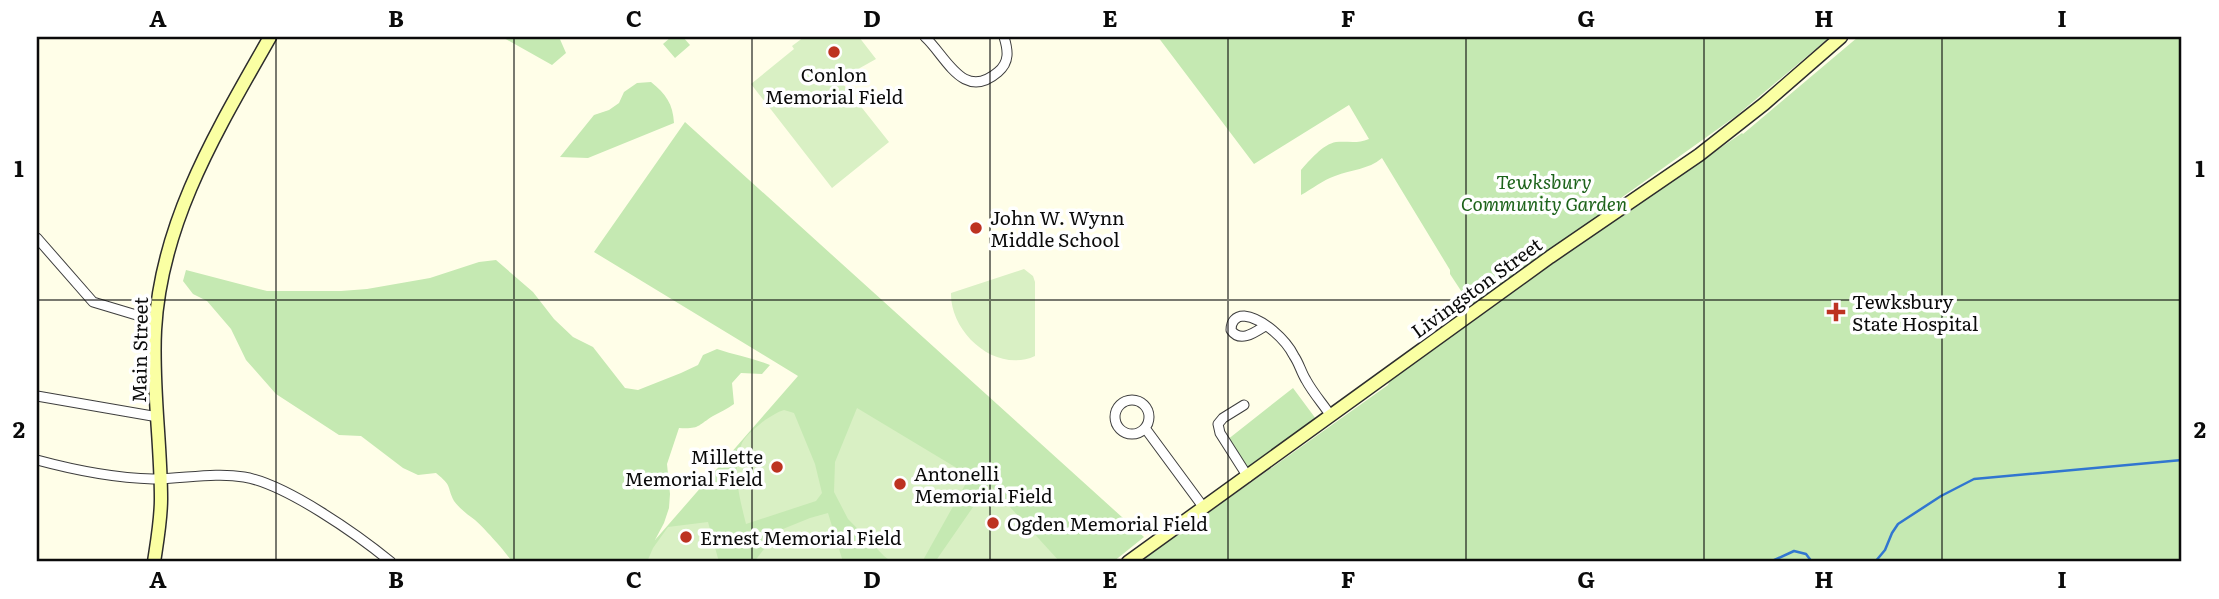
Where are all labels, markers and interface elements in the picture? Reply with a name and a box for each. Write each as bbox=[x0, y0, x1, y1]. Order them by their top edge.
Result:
text: A bbox=[149, 0, 167, 34]
text: B bbox=[388, 0, 404, 34]
text: C bbox=[626, 0, 642, 34]
text: D bbox=[863, 0, 881, 34]
text: E bbox=[1102, 0, 1118, 34]
text: F bbox=[1341, 0, 1356, 34]
text: G bbox=[1577, 0, 1595, 34]
text: H bbox=[1814, 0, 1834, 34]
text: I bbox=[2057, 0, 2067, 34]
marker: Conlon Memorial Field bbox=[826, 44, 842, 60]
place label: Conlon Memorial Field bbox=[765, 60, 904, 110]
text: 1 bbox=[14, 150, 24, 184]
text: 1 bbox=[2195, 150, 2205, 184]
park label: Tewksbury Community Garden bbox=[1461, 167, 1628, 217]
place label: John W. Wynn Middle School bbox=[990, 203, 1125, 253]
marker: John W. Wynn Middle School bbox=[968, 220, 984, 236]
street label: Livingston Street bbox=[1405, 230, 1548, 344]
place label: Tewksbury State Hospital bbox=[1852, 287, 1978, 337]
street label: Main Street bbox=[124, 296, 154, 403]
marker: Tewksbury State Hospital bbox=[1826, 302, 1846, 322]
text: 2 bbox=[13, 411, 25, 445]
text: 2 bbox=[2194, 411, 2206, 445]
place label: Millette Memorial Field bbox=[624, 442, 763, 492]
marker: Millette Memorial Field bbox=[769, 459, 785, 475]
place label: Antonelli Memorial Field bbox=[914, 459, 1053, 509]
marker: Antonelli Memorial Field bbox=[892, 476, 908, 492]
place label: Ogden Memorial Field bbox=[1007, 509, 1208, 537]
marker: Ogden Memorial Field bbox=[985, 515, 1001, 531]
place label: Ernest Memorial Field bbox=[700, 523, 902, 551]
marker: Ernest Memorial Field bbox=[678, 529, 694, 545]
text: A bbox=[149, 561, 167, 595]
text: B bbox=[388, 561, 404, 595]
text: C bbox=[626, 561, 642, 595]
text: D bbox=[863, 561, 881, 595]
text: E bbox=[1102, 561, 1118, 595]
text: F bbox=[1341, 561, 1356, 595]
text: G bbox=[1577, 561, 1595, 595]
text: H bbox=[1814, 561, 1834, 595]
text: I bbox=[2057, 561, 2067, 595]

